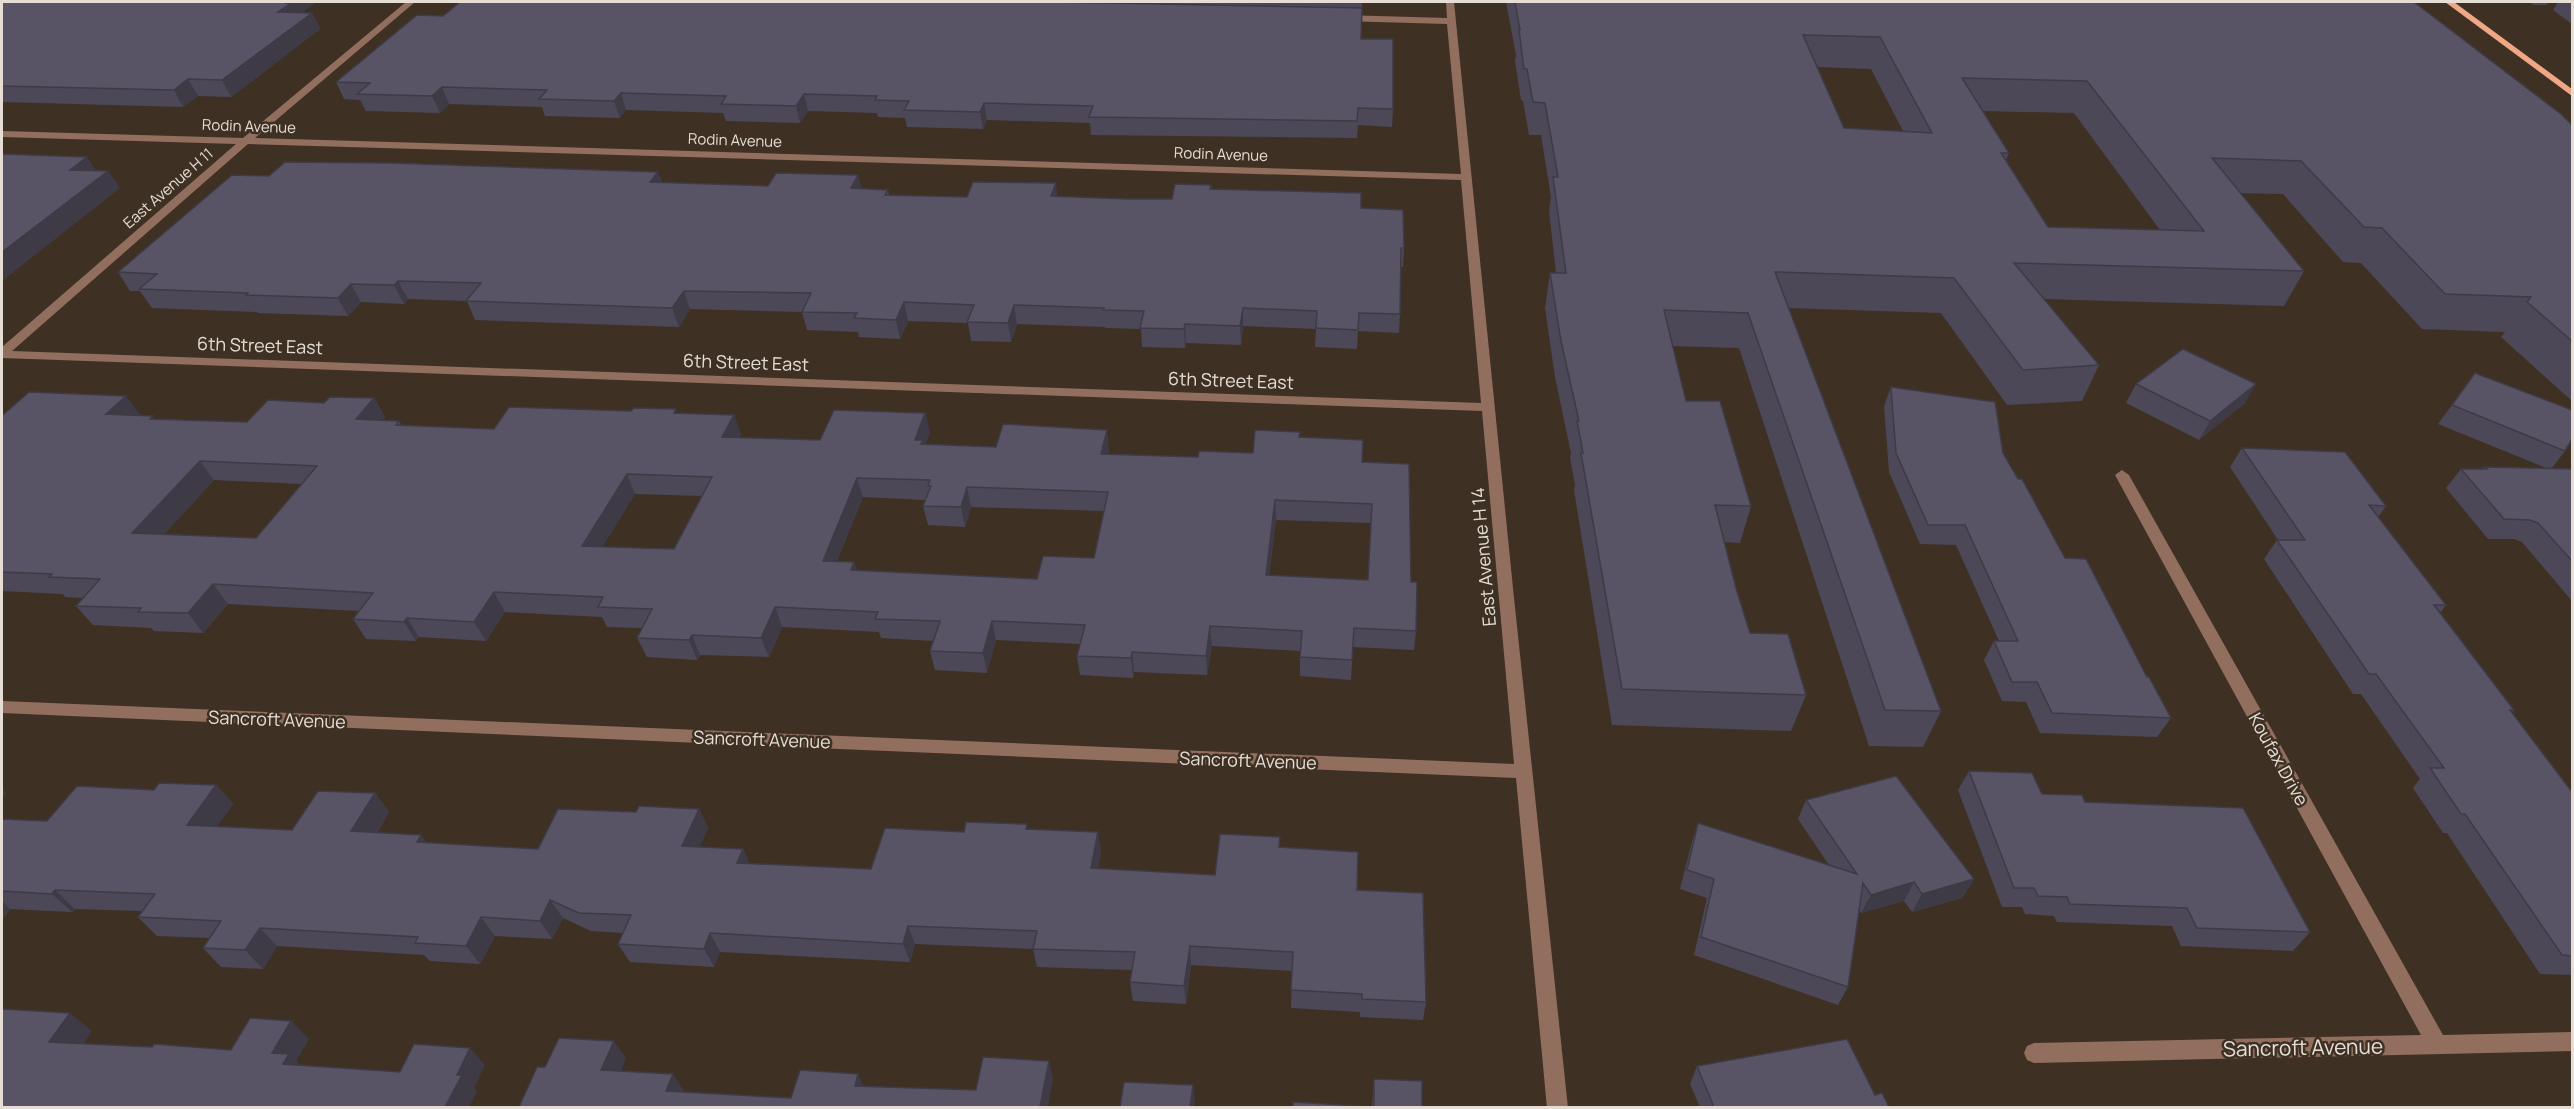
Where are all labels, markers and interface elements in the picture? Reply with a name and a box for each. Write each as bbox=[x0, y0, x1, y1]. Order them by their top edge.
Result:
street label: Rodin Avenue bbox=[202, 114, 297, 138]
street label: Rodin Avenue bbox=[688, 128, 783, 152]
street label: Rodin Avenue bbox=[1174, 142, 1269, 166]
street label: East Avenue H 11 bbox=[118, 143, 218, 233]
street label: 6th Street East bbox=[197, 331, 323, 359]
street label: 6th Street East bbox=[683, 348, 809, 376]
street label: 6th Street East bbox=[1168, 366, 1294, 394]
street label: East Avenue H 14 bbox=[1465, 487, 1501, 627]
street label: Sancroft Avenue bbox=[208, 705, 346, 733]
street label: Koufax Drive bbox=[2244, 708, 2314, 810]
street label: Sancroft Avenue bbox=[693, 725, 831, 753]
street label: Sancroft Avenue bbox=[1179, 746, 1317, 774]
street label: Sancroft Avenue bbox=[2223, 1032, 2383, 1062]

